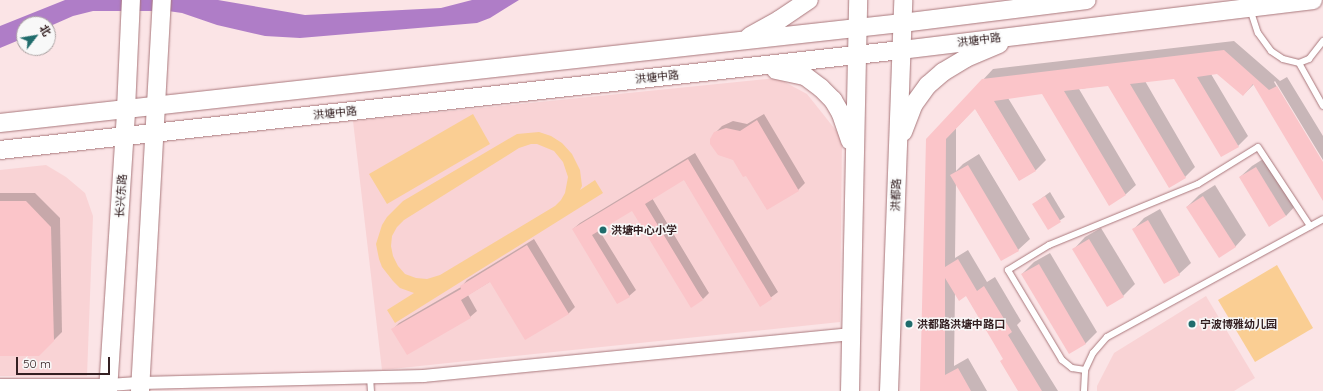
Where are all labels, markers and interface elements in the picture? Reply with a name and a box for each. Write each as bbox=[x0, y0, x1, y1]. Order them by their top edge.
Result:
north arrow bbox=[16, 16, 56, 56]
text: 北 bbox=[37, 22, 54, 39]
street label: 洪塘中路 bbox=[956, 31, 1002, 49]
street label: 洪塘中路 bbox=[634, 68, 680, 86]
street label: 洪塘中路 bbox=[312, 104, 358, 122]
street label: 长兴东路 bbox=[113, 174, 129, 218]
street label: 洪都路 bbox=[889, 178, 903, 212]
place label: 洪塘中心小学 bbox=[611, 223, 677, 237]
marker: 洪塘中心小学 bbox=[598, 225, 608, 235]
place label: 洪都路洪塘中路口 bbox=[917, 317, 1005, 331]
place label: 宁波博雅幼儿园 bbox=[1200, 317, 1277, 331]
marker: 洪都路洪塘中路口 bbox=[904, 319, 914, 329]
marker: 宁波博雅幼儿园 bbox=[1187, 319, 1197, 329]
scale bar bbox=[18, 349, 112, 375]
text: 50 m bbox=[23, 356, 51, 371]

